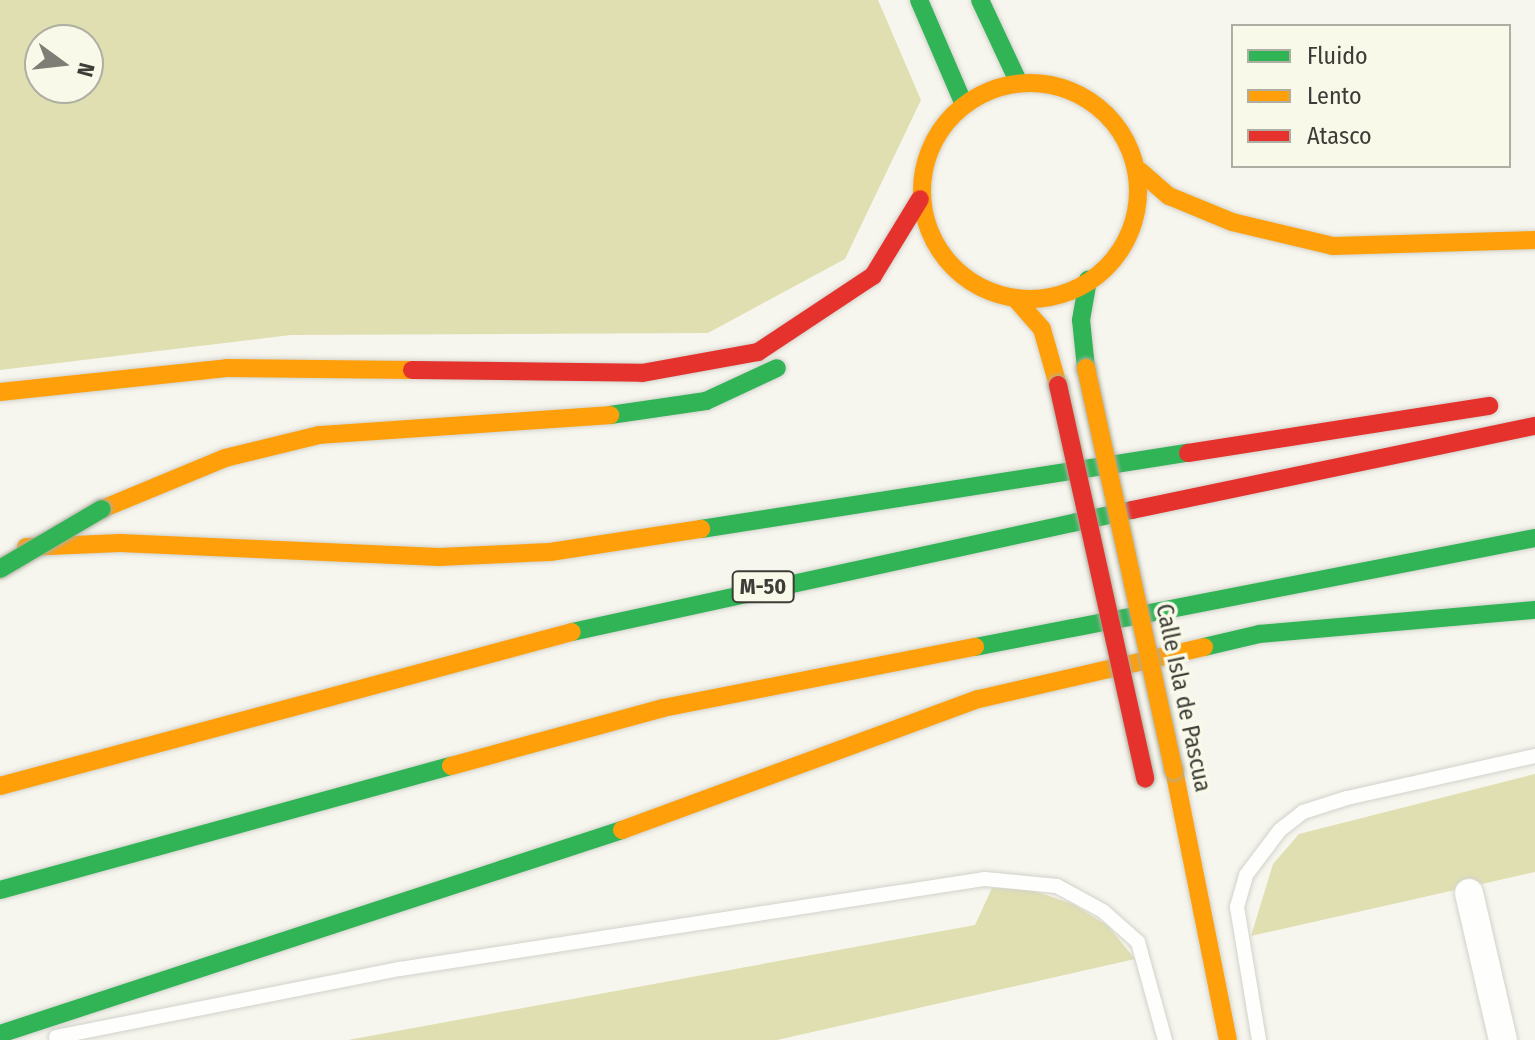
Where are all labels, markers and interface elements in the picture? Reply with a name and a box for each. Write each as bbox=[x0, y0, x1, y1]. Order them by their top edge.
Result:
north arrow bbox=[24, 24, 104, 104]
legend bbox=[1231, 24, 1511, 168]
text: Fluido bbox=[1307, 42, 1368, 70]
text: N bbox=[71, 60, 100, 80]
text: Lento bbox=[1307, 82, 1362, 110]
text: Atasco bbox=[1307, 122, 1372, 150]
road number: M-50 bbox=[731, 569, 795, 605]
street label: Calle Isla de Pascua bbox=[1149, 601, 1217, 795]

